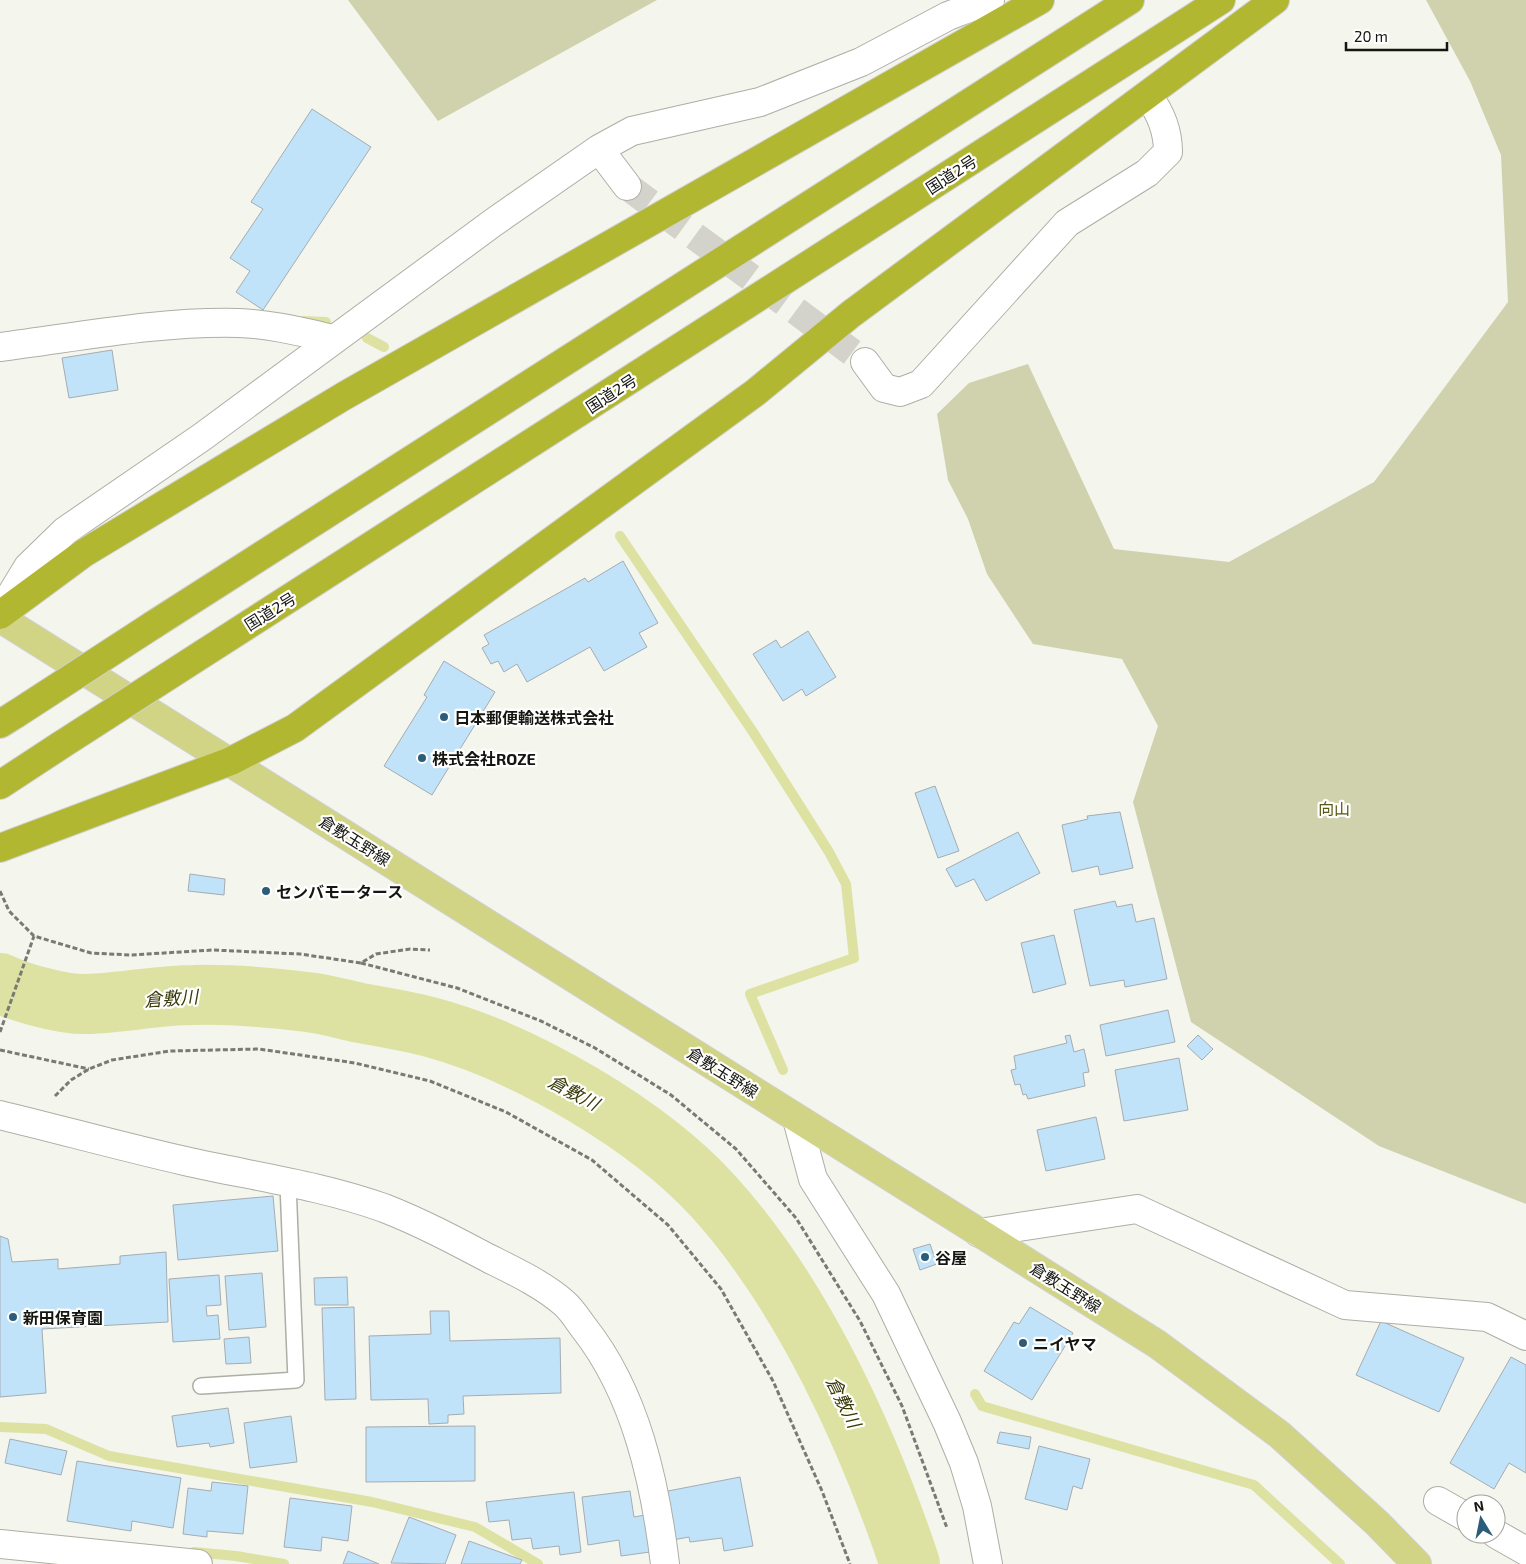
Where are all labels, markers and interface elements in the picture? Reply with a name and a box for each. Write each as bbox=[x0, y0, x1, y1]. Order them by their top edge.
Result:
scale bar bbox=[1346, 20, 1447, 52]
text: 20 m bbox=[1354, 27, 1388, 45]
street label: 国道2号 bbox=[922, 151, 980, 197]
street label: 国道2号 bbox=[582, 370, 640, 416]
street label: 国道2号 bbox=[241, 588, 299, 634]
place label: 日本郵便輸送株式会社 bbox=[454, 708, 614, 727]
marker: 日本郵便輸送株式会社 bbox=[438, 711, 450, 723]
place label: 株式会社ROZE bbox=[432, 749, 536, 768]
marker: 株式会社ROZE bbox=[416, 752, 428, 764]
park label: 向山 bbox=[1318, 799, 1350, 818]
street label: 倉敷玉野線 bbox=[316, 811, 394, 869]
place label: センバモータース bbox=[276, 882, 403, 901]
marker: センバモータース bbox=[260, 885, 272, 897]
water label: 倉敷川 bbox=[143, 985, 201, 1011]
street label: 倉敷玉野線 bbox=[684, 1043, 762, 1101]
water label: 倉敷川 bbox=[545, 1070, 605, 1115]
place label: 谷屋 bbox=[935, 1248, 967, 1267]
marker: 谷屋 bbox=[919, 1251, 931, 1263]
street label: 倉敷玉野線 bbox=[1027, 1258, 1105, 1316]
place label: 新田保育園 bbox=[23, 1308, 103, 1327]
marker: 新田保育園 bbox=[7, 1311, 19, 1323]
place label: ニイヤマ bbox=[1033, 1334, 1097, 1353]
marker: ニイヤマ bbox=[1017, 1337, 1029, 1349]
water label: 倉敷川 bbox=[822, 1373, 867, 1433]
north arrow bbox=[1456, 1494, 1506, 1544]
text: N bbox=[1472, 1496, 1485, 1515]

